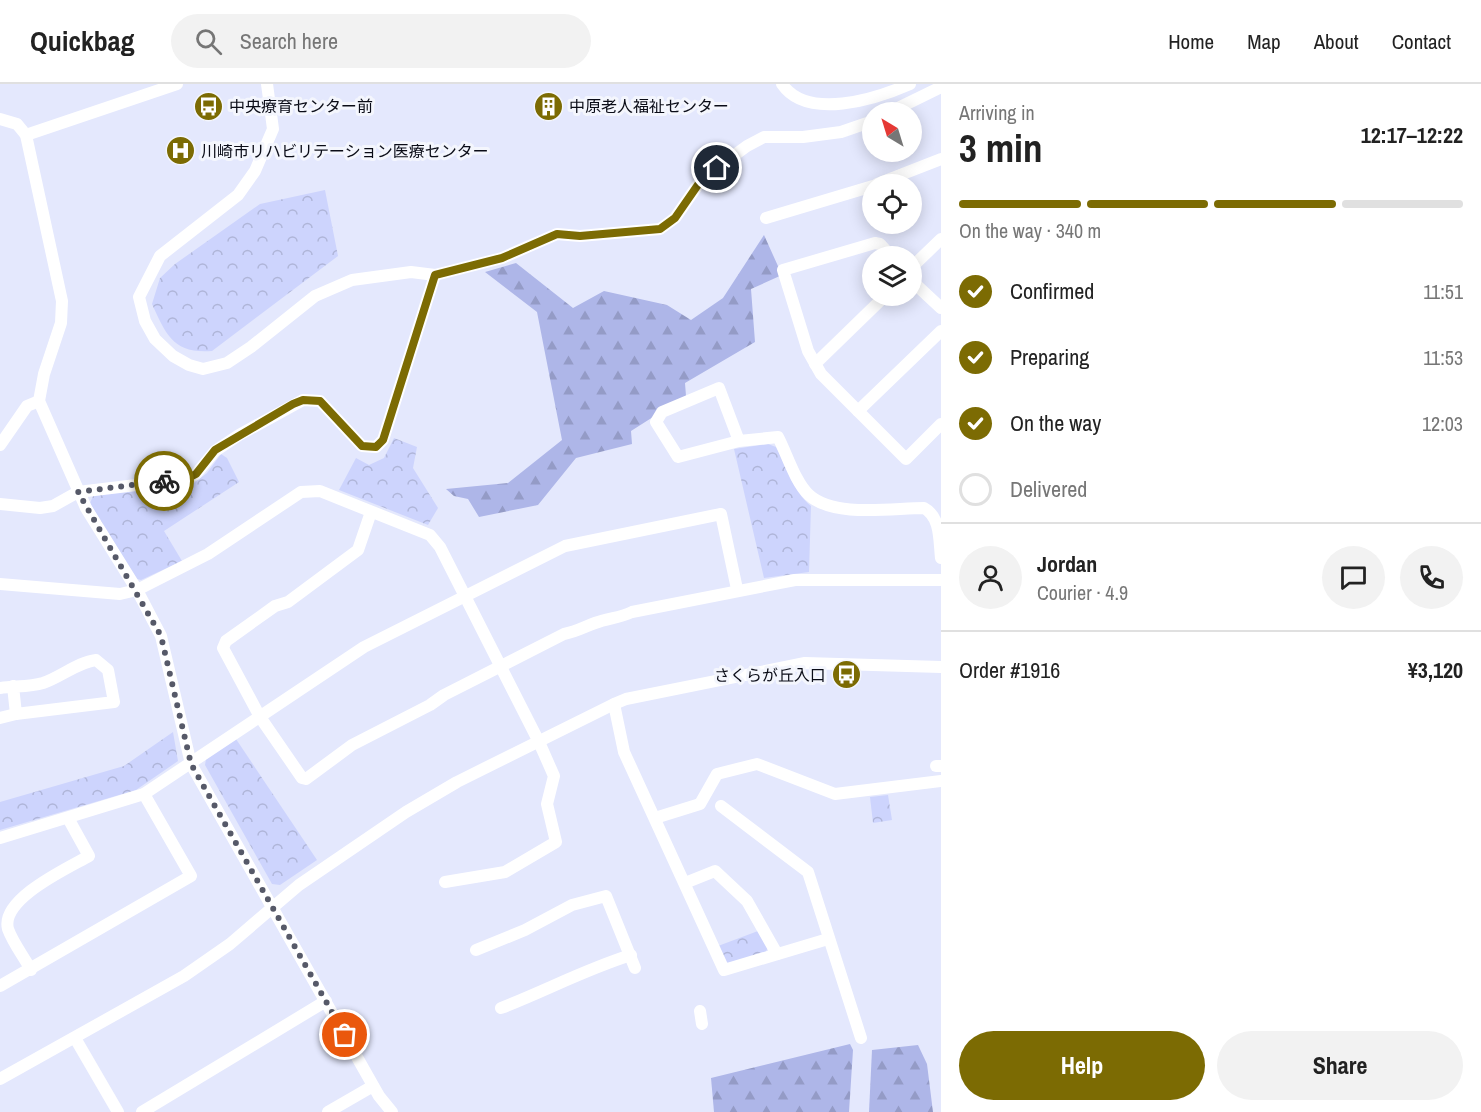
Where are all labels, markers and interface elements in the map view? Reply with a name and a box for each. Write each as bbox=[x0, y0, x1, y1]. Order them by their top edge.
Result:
search box bbox=[171, 14, 591, 68]
text: Quickbag bbox=[30, 22, 135, 60]
icon: search bbox=[192, 25, 225, 58]
text: Search here bbox=[240, 26, 338, 56]
text: Home bbox=[1168, 27, 1214, 56]
text: Map bbox=[1247, 27, 1281, 56]
text: About bbox=[1314, 27, 1359, 56]
text: Contact bbox=[1392, 27, 1451, 56]
bus stop icon: 中央療育センター前 bbox=[192, 90, 224, 122]
building icon: 中原老人福祉センター bbox=[532, 90, 564, 122]
place label: 中央療育センター前 bbox=[229, 95, 373, 117]
place label: 中原老人福祉センター bbox=[569, 95, 729, 117]
text: Arriving in bbox=[959, 99, 1035, 126]
north arrow bbox=[862, 102, 922, 162]
map controls bbox=[862, 102, 922, 306]
text: 12:17–12:22 bbox=[1361, 120, 1463, 150]
text: 3 min bbox=[959, 122, 1043, 174]
hospital icon: 川崎市リハビリテーション医療センター bbox=[164, 135, 196, 167]
place label: 川崎市リハビリテーション医療センター bbox=[201, 140, 489, 162]
pin bbox=[691, 142, 742, 193]
icon: home bbox=[700, 151, 733, 184]
button: locate bbox=[862, 174, 922, 234]
text: On the way · 340 m bbox=[959, 217, 1101, 244]
button: layers bbox=[862, 246, 922, 306]
icon: check bbox=[959, 275, 992, 308]
text: Confirmed bbox=[1010, 276, 1094, 306]
text: 11:51 bbox=[1423, 278, 1463, 305]
icon: check bbox=[959, 341, 992, 374]
text: Preparing bbox=[1010, 342, 1089, 372]
text: 11:53 bbox=[1423, 344, 1463, 371]
icon: check bbox=[959, 407, 992, 440]
text: On the way bbox=[1010, 408, 1101, 438]
text: 12:03 bbox=[1422, 410, 1463, 437]
courier bbox=[134, 451, 194, 511]
icon: bike bbox=[148, 465, 181, 498]
text: Delivered bbox=[1010, 474, 1087, 504]
button: person bbox=[959, 546, 1022, 609]
button: chat bbox=[1322, 546, 1385, 609]
button: phone bbox=[1400, 546, 1463, 609]
text: Jordan bbox=[1037, 549, 1097, 579]
text: Courier · 4.9 bbox=[1037, 579, 1128, 606]
text: Order #1916 bbox=[959, 655, 1060, 685]
text: ¥3,120 bbox=[1408, 655, 1463, 685]
bus stop icon: さくらが丘入口 bbox=[831, 659, 863, 691]
place label: さくらが丘入口 bbox=[714, 664, 826, 686]
pin bbox=[319, 1009, 370, 1060]
icon: bag bbox=[328, 1018, 361, 1051]
button: Help bbox=[959, 1031, 1205, 1100]
button: Share bbox=[1217, 1031, 1463, 1100]

